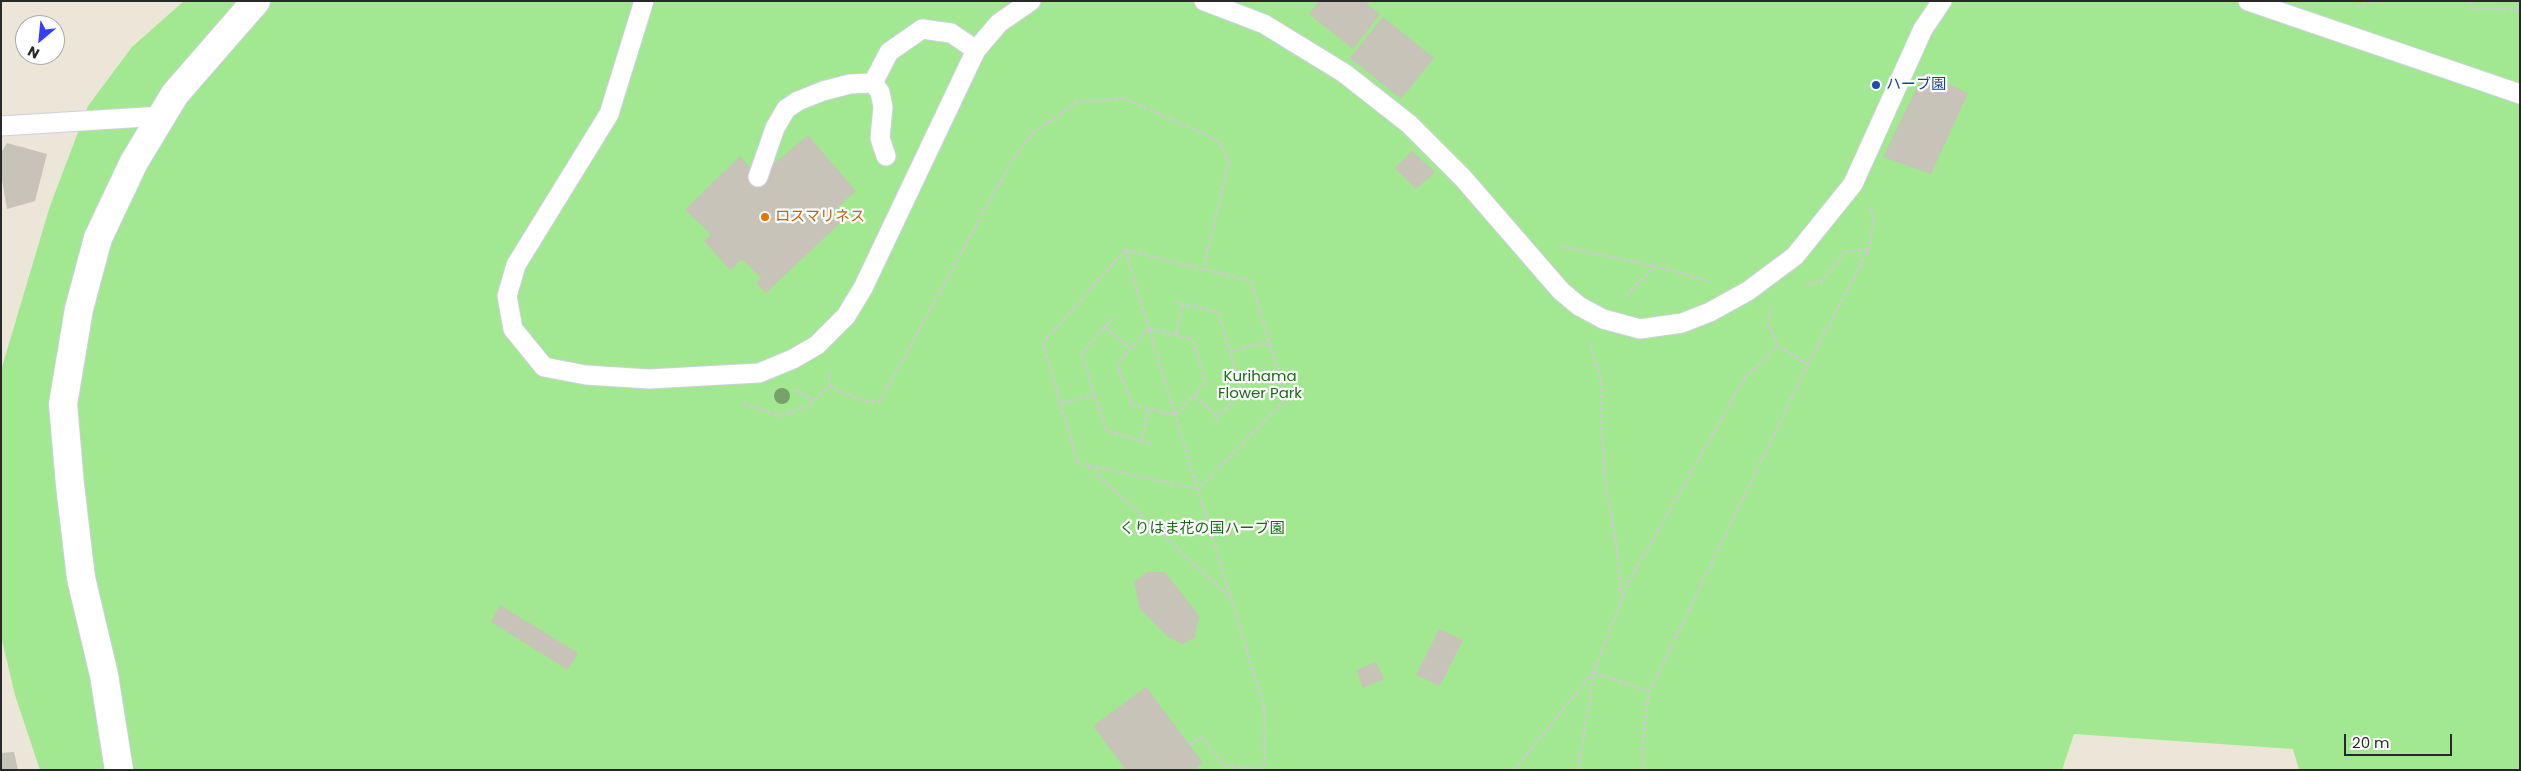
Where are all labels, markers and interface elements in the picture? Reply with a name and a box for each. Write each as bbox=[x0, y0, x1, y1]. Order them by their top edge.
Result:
north arrow bbox=[15, 15, 65, 65]
text: N bbox=[24, 41, 43, 64]
place label: ハーブ園 bbox=[1886, 76, 1946, 94]
marker: ハーブ園 bbox=[1870, 79, 1882, 91]
place label: ロスマリネス bbox=[775, 208, 865, 226]
marker: ロスマリネス bbox=[759, 211, 771, 223]
park label: Kurihama Flower Park bbox=[1218, 368, 1302, 403]
park label: くりはま花の国ハーブ園 bbox=[1120, 520, 1284, 538]
scale bar bbox=[2346, 724, 2454, 756]
text: 20 m bbox=[2352, 732, 2390, 753]

